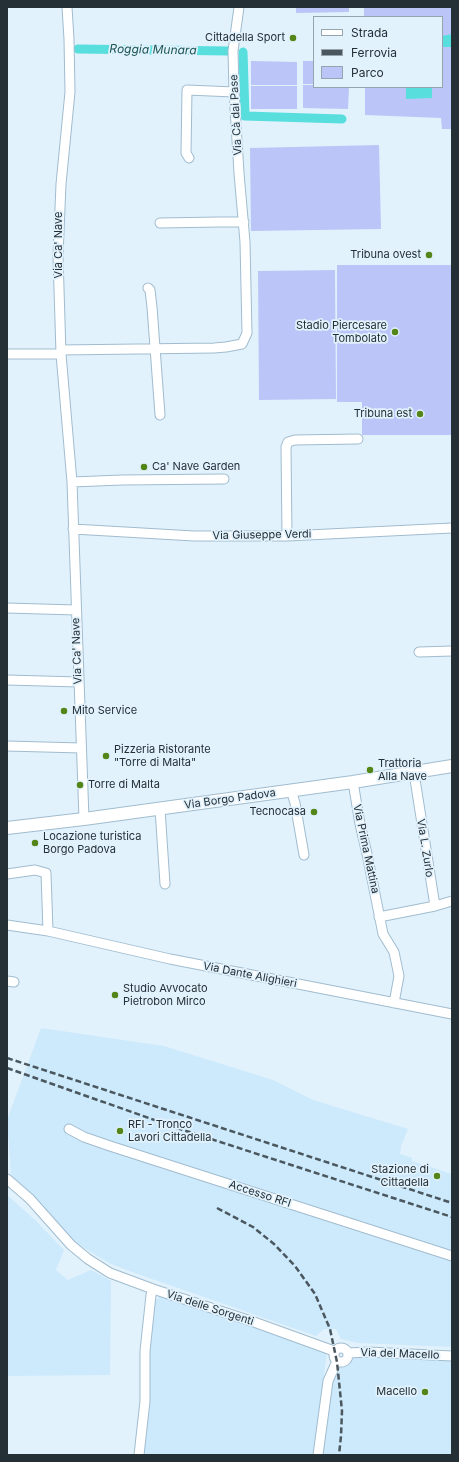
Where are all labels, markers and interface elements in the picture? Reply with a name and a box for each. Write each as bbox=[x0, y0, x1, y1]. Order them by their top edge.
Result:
legend bbox=[313, 16, 443, 88]
text: Strada bbox=[351, 25, 388, 40]
place label: Cittadella Sport bbox=[205, 31, 285, 45]
marker: Cittadella Sport bbox=[288, 33, 298, 43]
water label: Roggia Munara bbox=[109, 42, 197, 58]
text: Ferrovia bbox=[351, 45, 397, 60]
text: Parco bbox=[351, 65, 384, 80]
street label: Via Cà dai Pase bbox=[227, 74, 245, 156]
street label: Via Ca' Nave bbox=[52, 212, 66, 278]
place label: Tribuna ovest bbox=[350, 248, 421, 262]
marker: Tribuna ovest bbox=[424, 250, 434, 260]
place label: Stadio Piercesare Tombolato bbox=[296, 319, 387, 345]
marker: Stadio Piercesare Tombolato bbox=[390, 327, 400, 337]
place label: Tribuna est bbox=[354, 407, 412, 421]
marker: Tribuna est bbox=[415, 409, 425, 419]
place label: Ca' Nave Garden bbox=[152, 460, 240, 474]
marker: Ca' Nave Garden bbox=[139, 462, 149, 472]
street label: Via Giuseppe Verdi bbox=[212, 528, 312, 542]
street label: Via Ca' Nave bbox=[69, 617, 85, 685]
place label: Mito Service bbox=[72, 704, 137, 718]
marker: Mito Service bbox=[59, 706, 69, 716]
place label: Pizzeria Ristorante "Torre di Malta" bbox=[114, 743, 211, 769]
marker: Pizzeria Ristorante "Torre di Malta" bbox=[101, 751, 111, 761]
place label: Trattoria Alla Nave bbox=[378, 757, 427, 783]
marker: Trattoria Alla Nave bbox=[365, 765, 375, 775]
place label: Torre di Malta bbox=[88, 778, 160, 792]
marker: Torre di Malta bbox=[75, 780, 85, 790]
street label: Via Borgo Padova bbox=[183, 786, 277, 812]
street label: Via Prima Mattina bbox=[350, 803, 382, 895]
place label: Tecnocasa bbox=[249, 805, 306, 819]
marker: Tecnocasa bbox=[309, 807, 319, 817]
street label: Via L. Zurlo bbox=[414, 818, 436, 878]
place label: Locazione turistica Borgo Padova bbox=[43, 830, 141, 856]
marker: Locazione turistica Borgo Padova bbox=[30, 838, 40, 848]
street label: Via Dante Alighieri bbox=[202, 959, 298, 991]
place label: Studio Avvocato Pietrobon Mirco bbox=[123, 982, 207, 1008]
marker: Studio Avvocato Pietrobon Mirco bbox=[110, 990, 120, 1000]
place label: RFI - Tronco Lavori Cittadella bbox=[128, 1118, 211, 1144]
marker: RFI - Tronco Lavori Cittadella bbox=[115, 1126, 125, 1136]
place label: Stazione di Cittadella bbox=[371, 1163, 429, 1189]
marker: Stazione di Cittadella bbox=[432, 1171, 442, 1181]
street label: Accesso RFI bbox=[227, 1178, 293, 1210]
street label: Via delle Sorgenti bbox=[165, 1288, 255, 1328]
street label: Via del Macello bbox=[360, 1346, 440, 1362]
place label: Macello bbox=[376, 1385, 417, 1399]
marker: Macello bbox=[420, 1387, 430, 1397]

